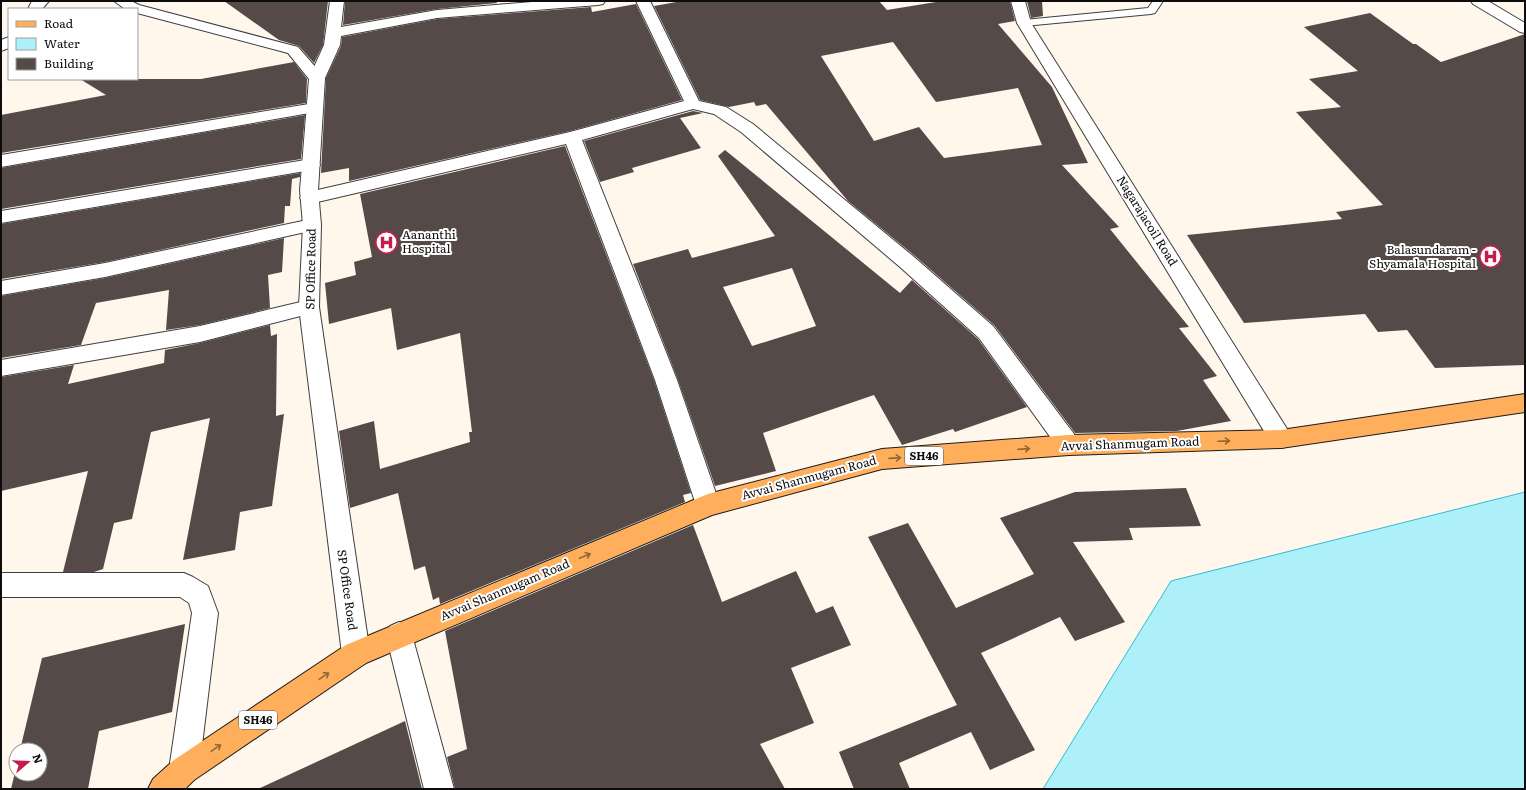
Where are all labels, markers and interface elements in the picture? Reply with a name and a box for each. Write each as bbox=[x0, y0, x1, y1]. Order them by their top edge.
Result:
legend bbox=[8, 8, 138, 80]
text: Road bbox=[44, 14, 74, 32]
text: Water bbox=[44, 34, 80, 52]
text: Building bbox=[44, 54, 94, 72]
street label: Nagarajacoil Road bbox=[1113, 172, 1183, 270]
place label: Aananthi Hospital bbox=[402, 225, 456, 257]
street label: SP Office Road bbox=[300, 227, 320, 310]
hospital icon: Aananthi Hospital bbox=[373, 229, 399, 255]
place label: Balasundaram - Shyamala Hospital bbox=[1369, 240, 1476, 272]
hospital icon: Balasundaram - Shyamala Hospital bbox=[1478, 244, 1504, 270]
street label: Avvai Shanmugam Road bbox=[1060, 432, 1200, 454]
one-way arrow bbox=[1217, 437, 1230, 444]
one-way arrow bbox=[1017, 445, 1030, 452]
road number: SH46 bbox=[905, 447, 943, 465]
street label: Avvai Shanmugam Road bbox=[739, 450, 879, 504]
one-way arrow bbox=[888, 455, 901, 462]
street label: SP Office Road bbox=[333, 548, 363, 632]
one-way arrow bbox=[578, 552, 590, 560]
street label: Avvai Shanmugam Road bbox=[437, 553, 573, 625]
one-way arrow bbox=[318, 672, 329, 680]
road number: SH46 bbox=[239, 711, 277, 729]
north arrow bbox=[8, 742, 48, 782]
one-way arrow bbox=[211, 744, 222, 752]
text: N bbox=[29, 751, 47, 765]

